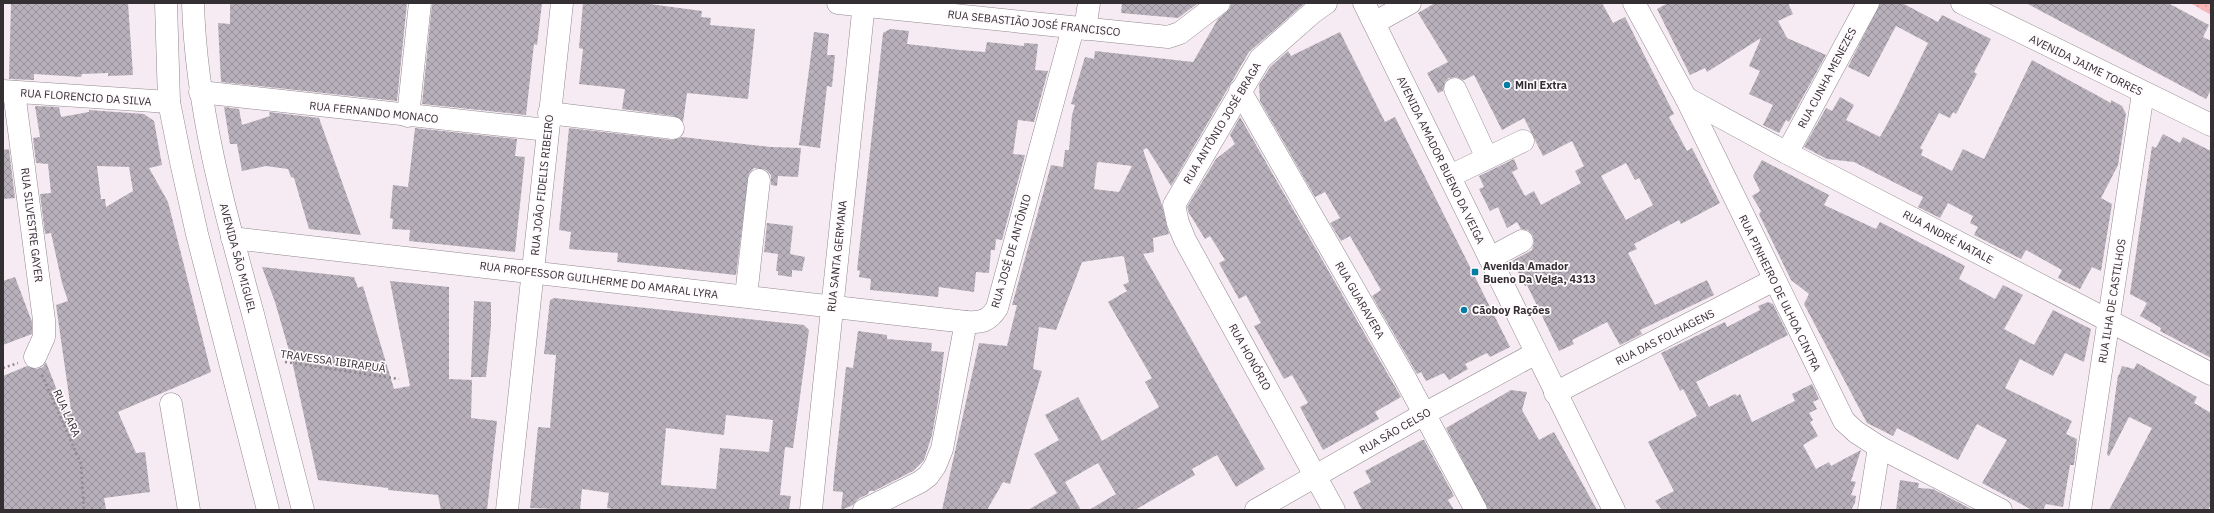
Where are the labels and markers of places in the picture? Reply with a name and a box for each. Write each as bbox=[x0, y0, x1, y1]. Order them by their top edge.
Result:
place label: Mini Extra bbox=[1515, 78, 1567, 92]
marker: Mini Extra bbox=[1502, 80, 1512, 90]
place label: Avenida Amador Bueno Da Veiga, 4313 bbox=[1483, 259, 1596, 286]
marker: Avenida Amador Bueno Da Veiga, 4313 bbox=[1470, 267, 1480, 277]
place label: Cãoboy Rações bbox=[1472, 303, 1550, 317]
marker: Cãoboy Rações bbox=[1459, 305, 1469, 315]

